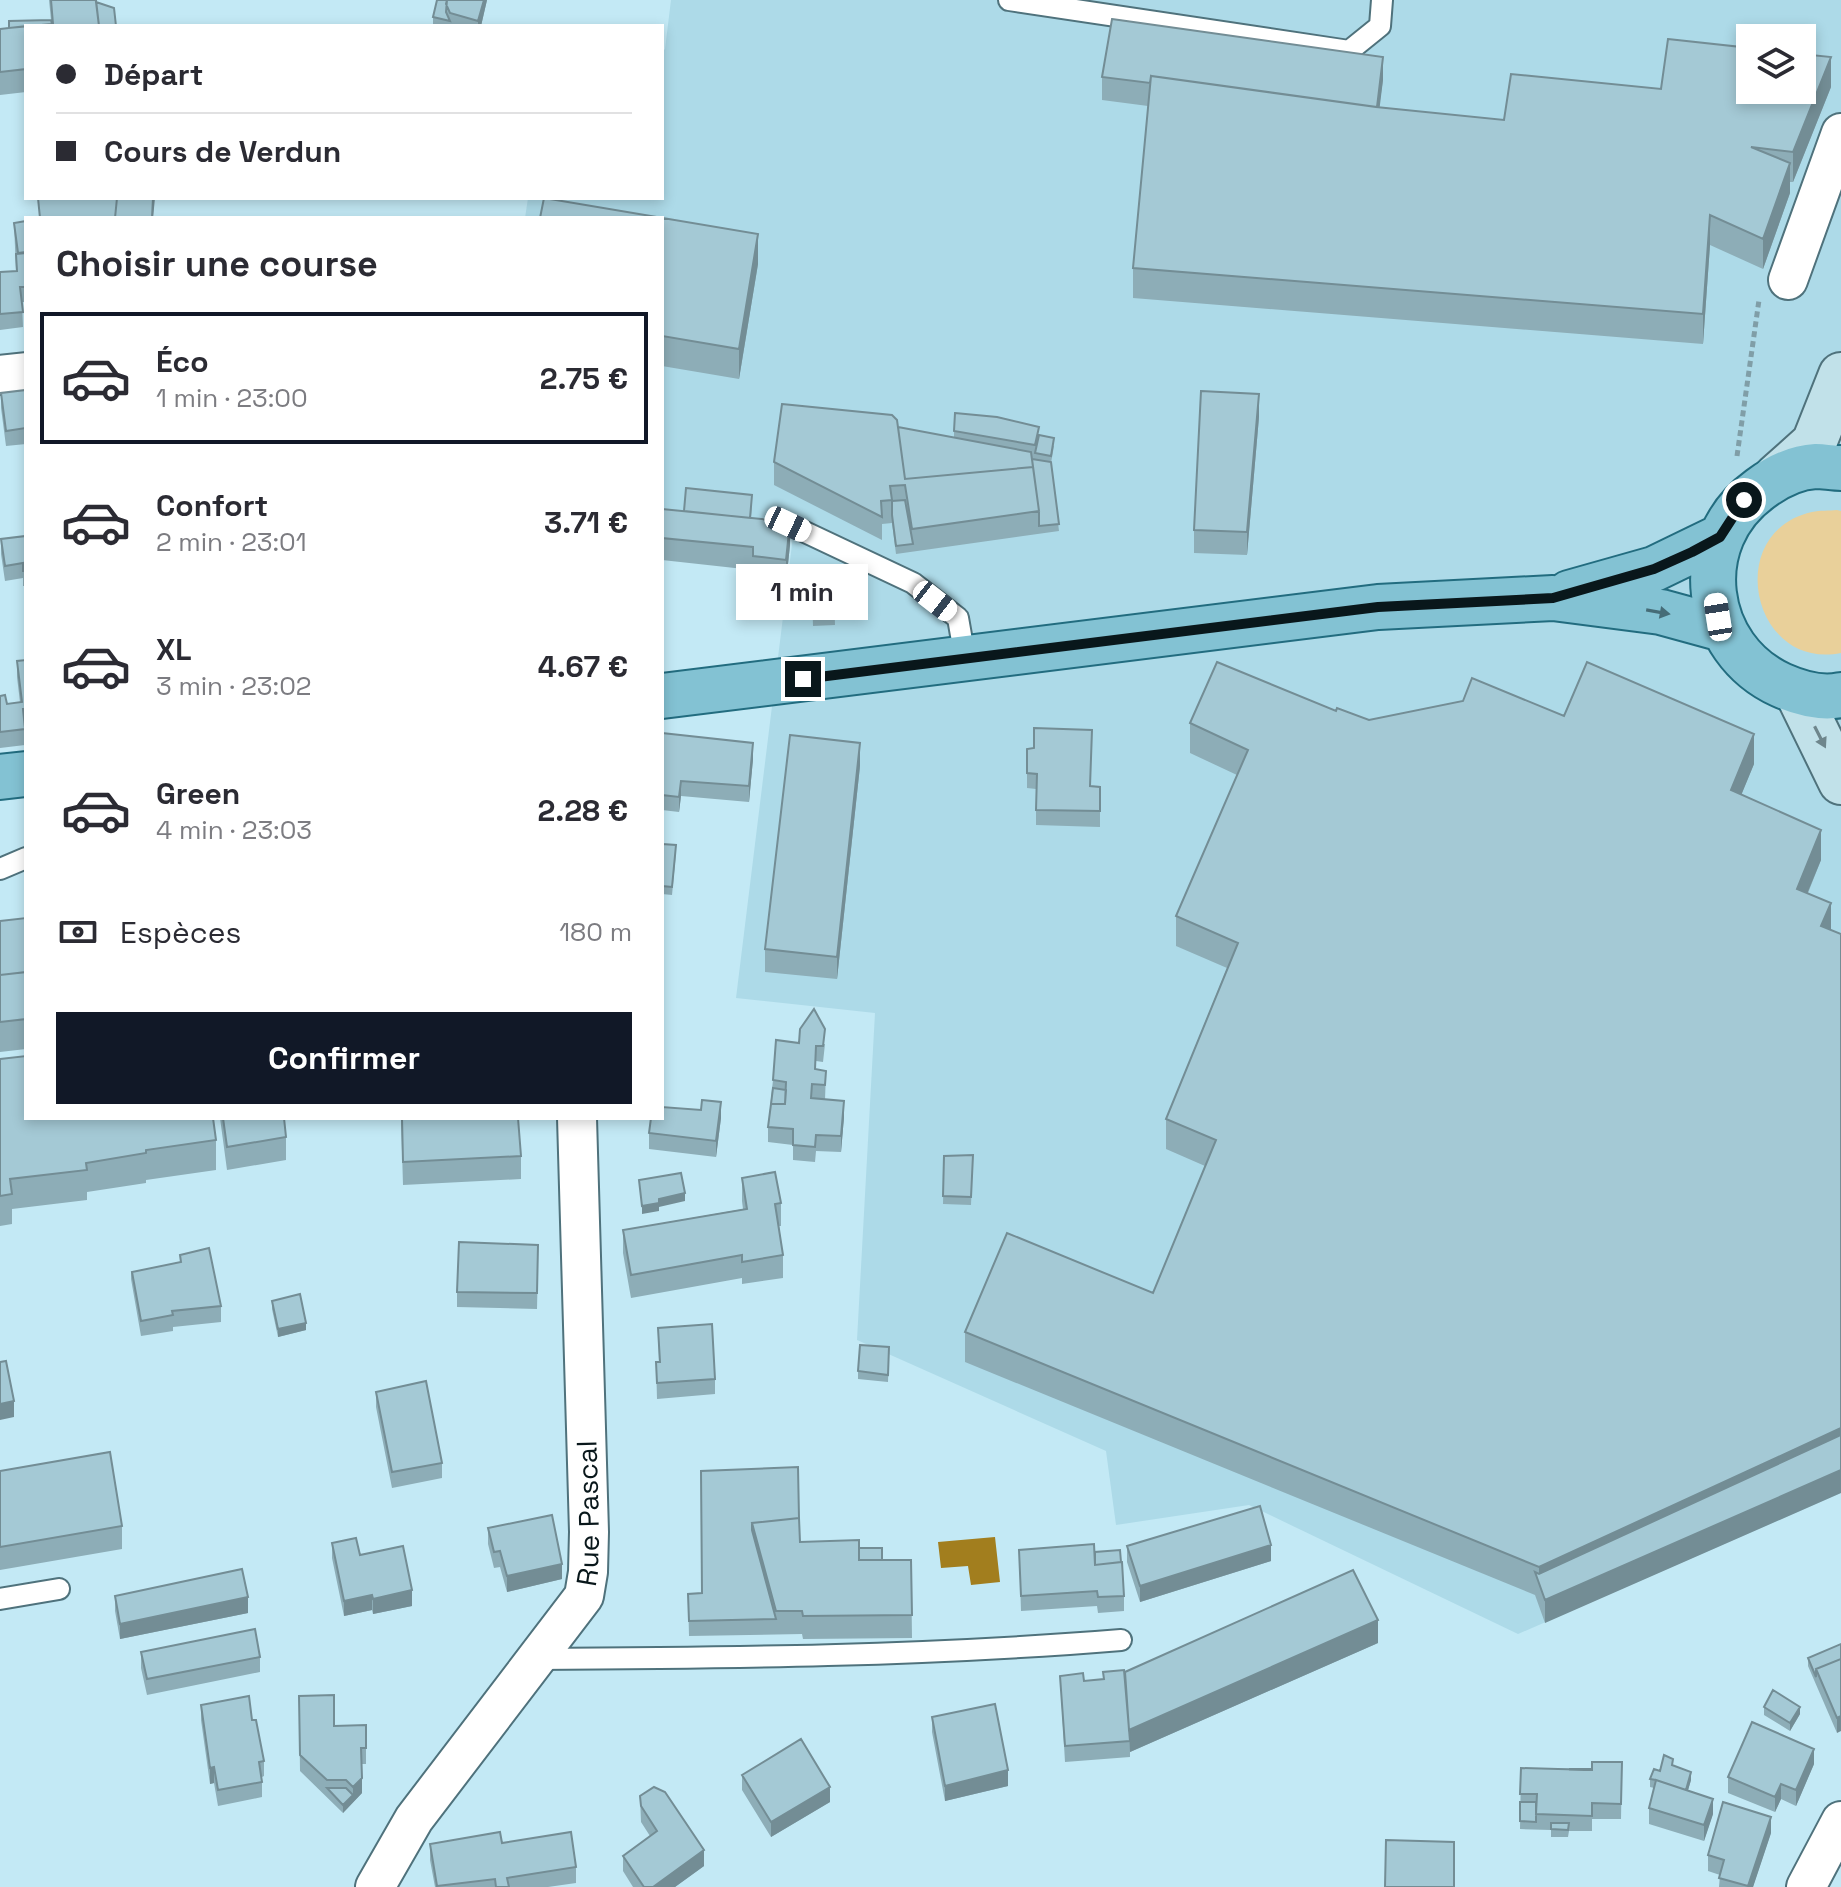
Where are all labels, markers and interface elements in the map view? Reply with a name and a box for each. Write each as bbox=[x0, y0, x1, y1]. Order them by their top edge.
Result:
map controls bbox=[1736, 24, 1816, 104]
button: layers bbox=[1736, 24, 1816, 104]
text: Départ bbox=[104, 55, 203, 94]
text: Cours de Verdun bbox=[104, 132, 341, 171]
text: Choisir une course bbox=[56, 241, 378, 287]
icon: car bbox=[60, 342, 132, 414]
text: Éco bbox=[156, 342, 209, 381]
text: 2.75 € bbox=[540, 359, 628, 398]
text: 1 min · 23:00 bbox=[156, 381, 308, 415]
route start bbox=[1726, 482, 1762, 518]
icon: car bbox=[60, 486, 132, 558]
text: Confort bbox=[156, 486, 268, 525]
text: 3.71 € bbox=[544, 503, 628, 542]
car bbox=[761, 503, 815, 545]
text: 2 min · 23:01 bbox=[156, 525, 307, 559]
callout: 1 min bbox=[737, 563, 869, 619]
text: 1 min bbox=[770, 575, 834, 609]
car bbox=[909, 577, 961, 625]
car bbox=[1702, 591, 1734, 643]
one-way arrow bbox=[1646, 606, 1671, 618]
icon: car bbox=[60, 630, 132, 702]
text: XL bbox=[156, 630, 192, 669]
text: 4.67 € bbox=[538, 647, 628, 686]
route end bbox=[785, 661, 821, 697]
text: 3 min · 23:02 bbox=[156, 669, 312, 703]
one-way arrow bbox=[1813, 726, 1827, 749]
icon: car bbox=[60, 774, 132, 846]
text: Green bbox=[156, 774, 240, 813]
text: 2.28 € bbox=[537, 791, 628, 830]
text: 4 min · 23:03 bbox=[156, 813, 312, 847]
icon: cash bbox=[56, 910, 100, 954]
text: Espèces bbox=[120, 913, 241, 952]
text: 180 m bbox=[559, 915, 632, 949]
button: Confirmer bbox=[56, 1012, 632, 1104]
street label: Rue Pascal bbox=[568, 1440, 607, 1589]

